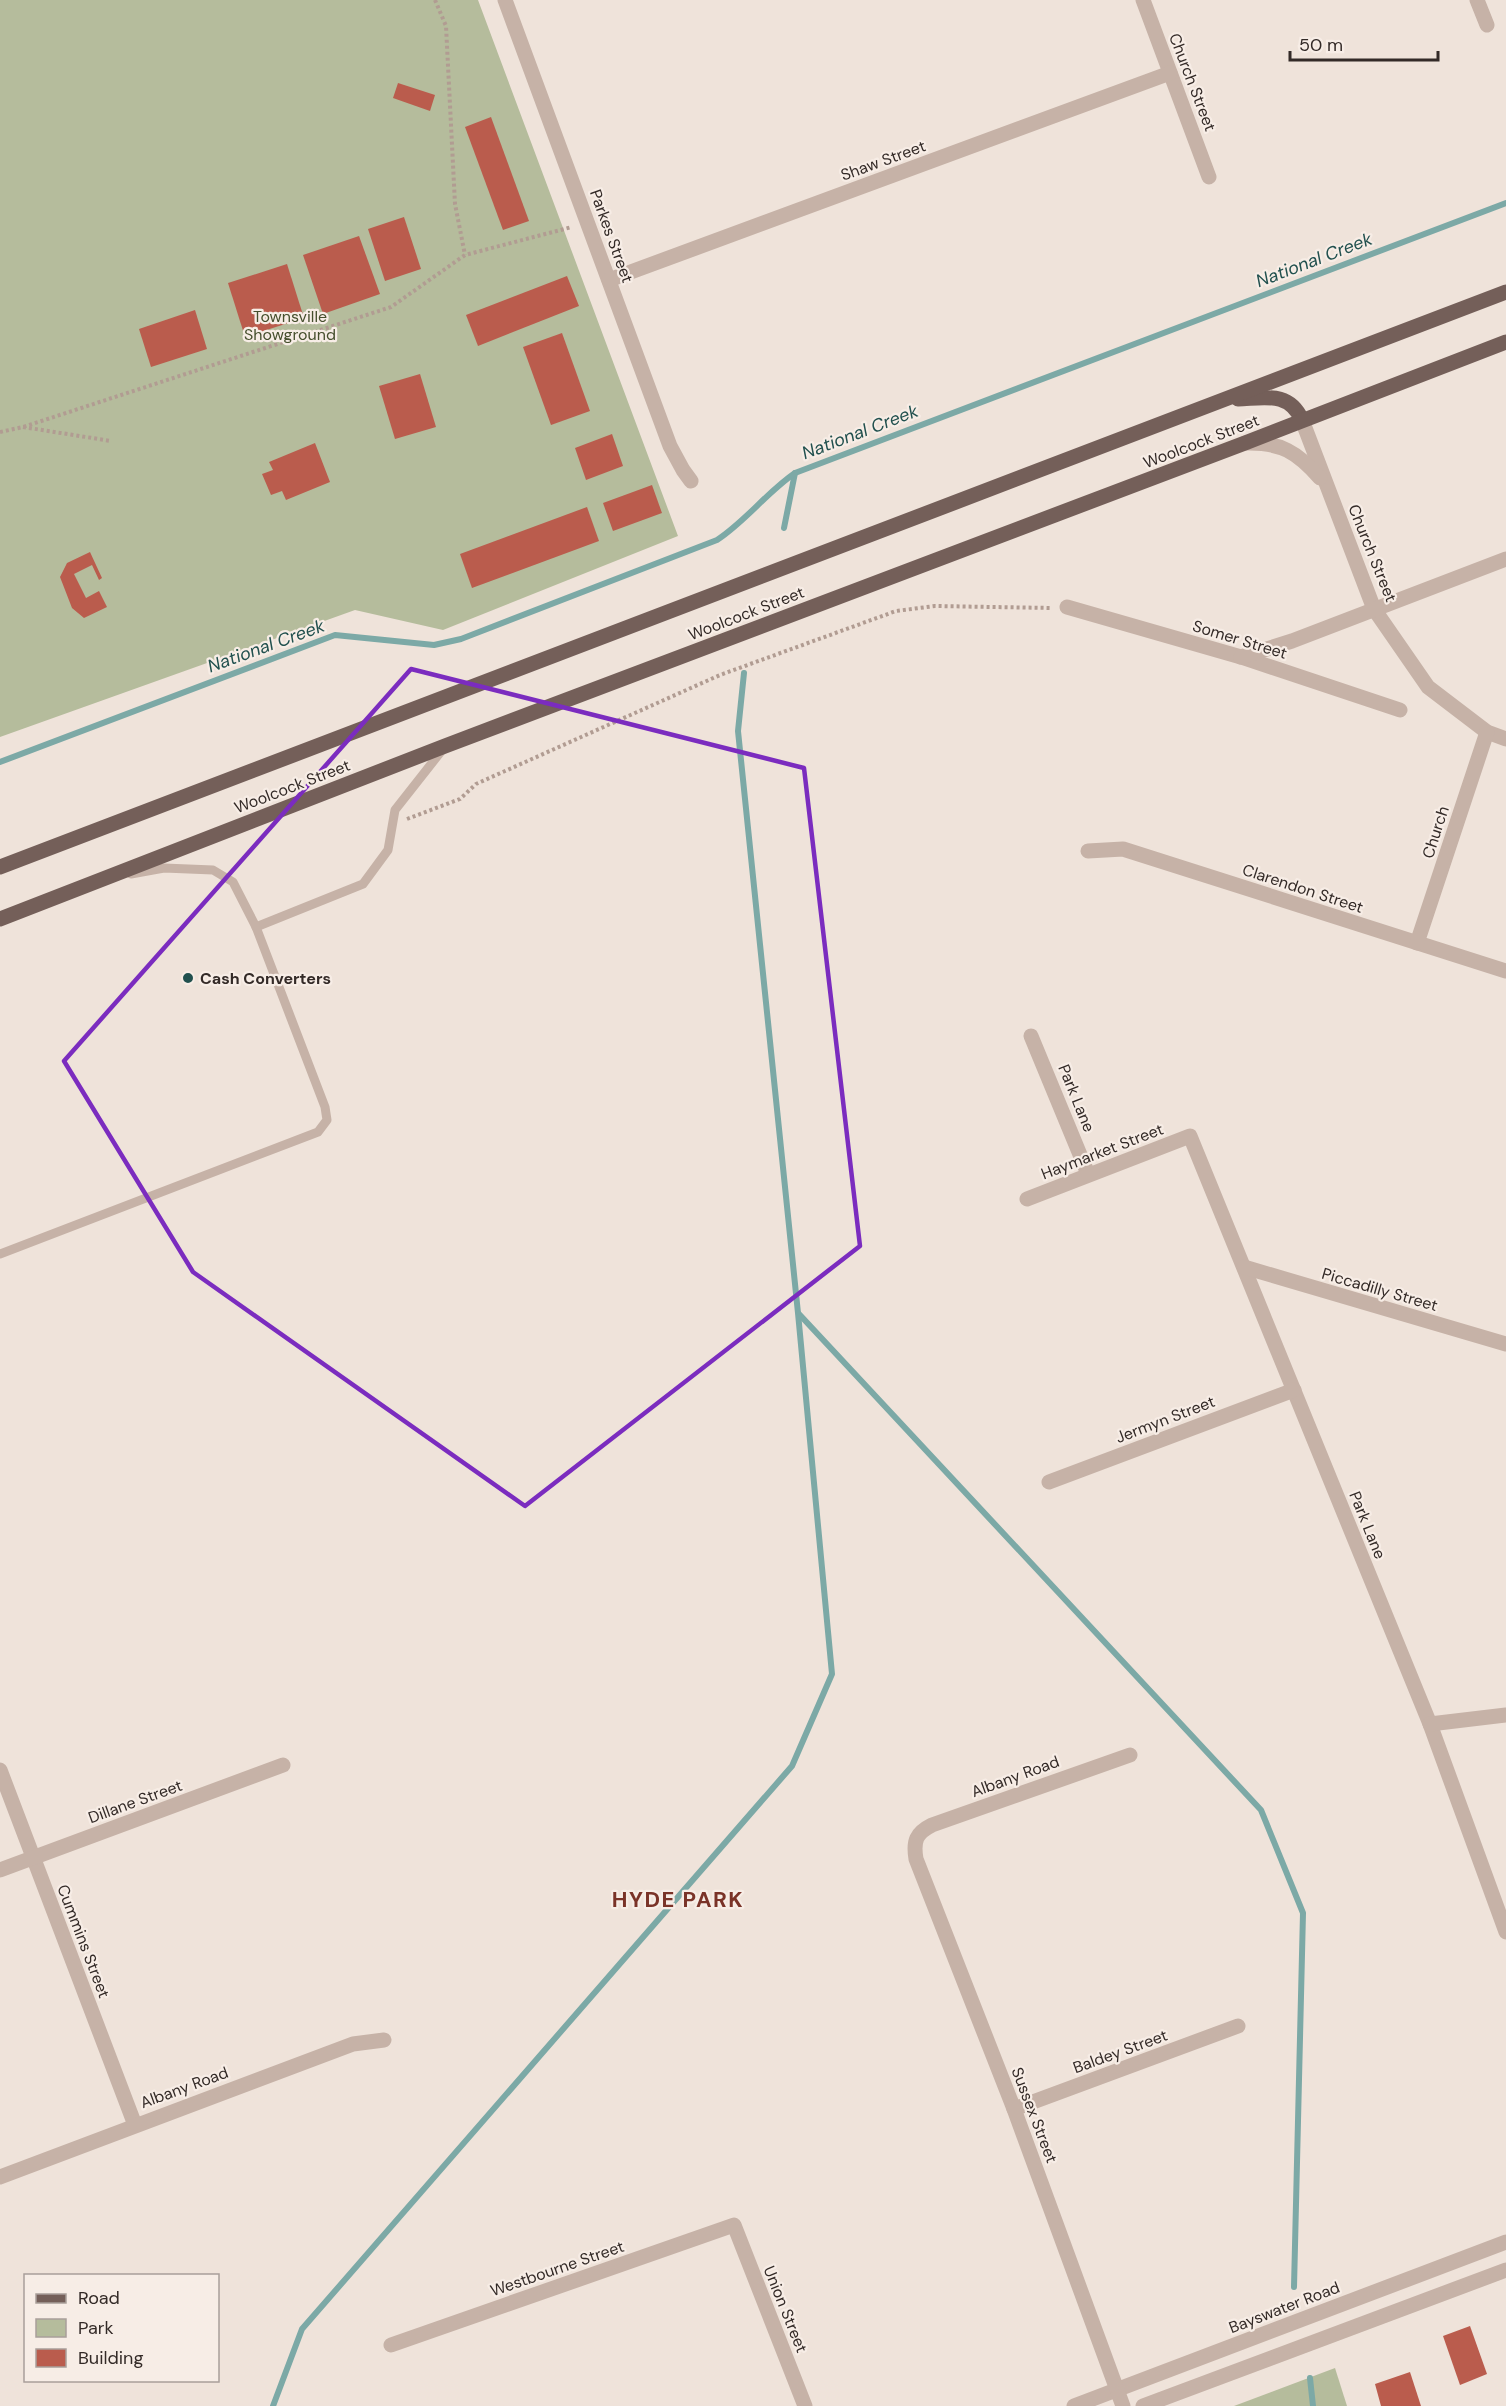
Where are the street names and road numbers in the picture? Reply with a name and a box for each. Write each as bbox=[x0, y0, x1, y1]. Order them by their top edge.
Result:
street label: Church Street bbox=[1164, 30, 1221, 134]
street label: Shaw Street bbox=[838, 135, 929, 186]
street label: Parkes Street bbox=[585, 187, 638, 286]
street label: Woolcock Street bbox=[1140, 410, 1262, 473]
street label: Church Street bbox=[1343, 501, 1402, 605]
street label: Woolcock Street bbox=[685, 582, 807, 645]
street label: Somer Street bbox=[1190, 615, 1290, 664]
street label: Woolcock Street bbox=[231, 755, 353, 818]
street label: Church bbox=[1417, 803, 1454, 861]
street label: Clarendon Street bbox=[1240, 859, 1366, 918]
street label: Park Lane bbox=[1053, 1061, 1100, 1135]
street label: Haymarket Street bbox=[1038, 1118, 1166, 1184]
street label: Piccadilly Street bbox=[1319, 1263, 1440, 1316]
street label: Jermyn Street bbox=[1113, 1391, 1218, 1448]
street label: Park Lane bbox=[1344, 1488, 1391, 1562]
street label: Albany Road bbox=[968, 1751, 1062, 1802]
street label: Dillane Street bbox=[85, 1775, 185, 1828]
street label: Cummins Street bbox=[52, 1881, 115, 2001]
street label: Baldey Street bbox=[1070, 2025, 1170, 2078]
street label: Albany Road bbox=[137, 2062, 231, 2113]
street label: Sussex Street bbox=[1007, 2064, 1062, 2166]
street label: Westbourne Street bbox=[487, 2236, 627, 2301]
street label: Union Street bbox=[759, 2263, 812, 2356]
street label: Bayswater Road bbox=[1226, 2277, 1343, 2338]

